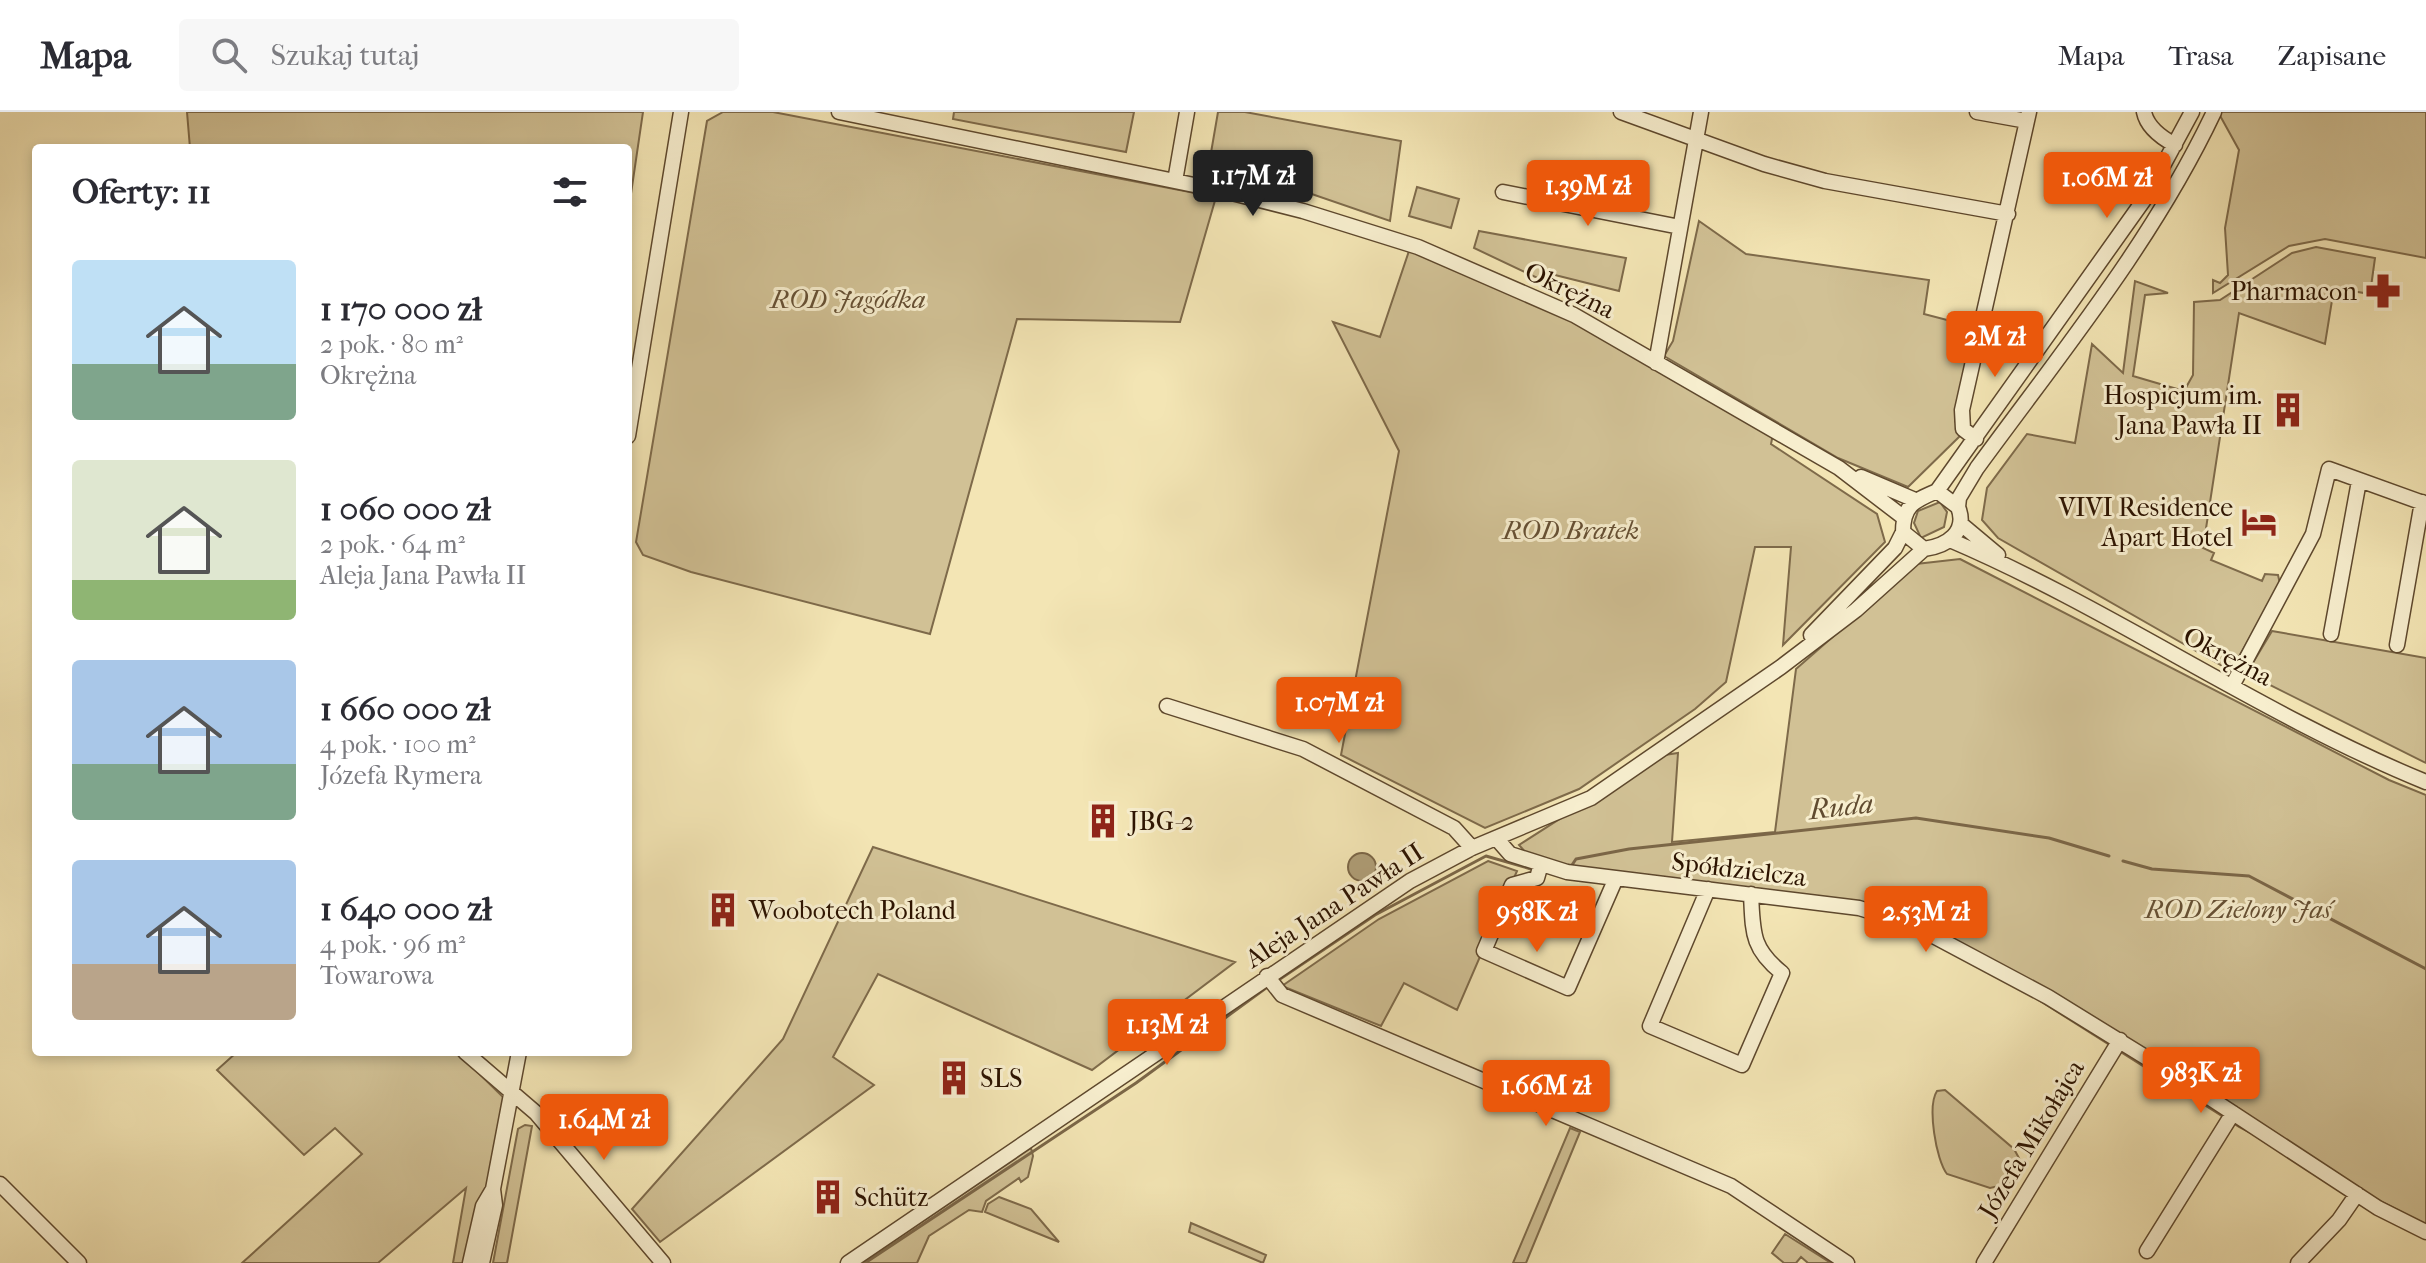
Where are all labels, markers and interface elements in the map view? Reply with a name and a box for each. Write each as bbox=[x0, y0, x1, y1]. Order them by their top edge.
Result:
search box bbox=[179, 19, 739, 91]
text: Mapa bbox=[40, 33, 131, 78]
icon: search bbox=[207, 33, 251, 77]
text: Szukaj tutaj bbox=[271, 38, 419, 73]
text: Mapa bbox=[2058, 39, 2124, 72]
text: Trasa bbox=[2168, 39, 2234, 72]
text: Zapisane bbox=[2278, 39, 2386, 72]
pin: 1.17M zł bbox=[1170, 150, 1336, 218]
pin: 1.06M zł bbox=[2024, 152, 2190, 220]
text: 1.17M zł bbox=[1211, 160, 1295, 191]
pin: 1.39M zł bbox=[1505, 160, 1671, 228]
text: 1.06M zł bbox=[2062, 162, 2152, 193]
icon: filters bbox=[548, 170, 592, 214]
text: 1.39M zł bbox=[1545, 170, 1631, 201]
text: Oferty: 11 bbox=[72, 172, 211, 212]
street label: Okrężna bbox=[1519, 255, 1621, 327]
pharmacy icon: Pharmacon bbox=[2364, 272, 2402, 310]
place label: Pharmacon bbox=[2230, 276, 2357, 307]
park label: ROD Jagódka bbox=[768, 284, 926, 315]
text: 1 170 000 zł bbox=[320, 289, 482, 329]
icon: home bbox=[136, 292, 232, 388]
pin: 2M zł bbox=[1939, 311, 2051, 379]
text: 2M zł bbox=[1964, 321, 2026, 352]
text: 2 pok. · 80 m² bbox=[320, 329, 463, 360]
text: Okrężna bbox=[320, 360, 416, 391]
place label: Hospicjum im. Jana Pawła II bbox=[2103, 380, 2262, 441]
building icon: Hospicjum im. Jana Pawła II bbox=[2269, 391, 2307, 429]
text: 1 060 000 zł bbox=[320, 489, 491, 529]
icon: home bbox=[136, 492, 232, 588]
place label: VIVI Residence Apart Hotel bbox=[2057, 492, 2233, 553]
hotel icon: VIVI Residence Apart Hotel bbox=[2240, 503, 2278, 541]
park label: ROD Bratek bbox=[1501, 515, 1639, 546]
text: 2 pok. · 64 m² bbox=[320, 529, 465, 560]
text: Aleja Jana Pawła II bbox=[320, 560, 526, 591]
street label: Okrężna bbox=[2177, 620, 2278, 694]
pin: 1.07M zł bbox=[1256, 677, 1422, 745]
text: 1.07M zł bbox=[1294, 687, 1384, 718]
text: 1 660 000 zł bbox=[320, 689, 490, 729]
icon: home bbox=[136, 692, 232, 788]
text: 4 pok. · 100 m² bbox=[320, 729, 476, 760]
text: Józefa Rymera bbox=[320, 760, 482, 791]
water label: Ruda bbox=[1805, 787, 1875, 826]
building icon: JBG-2 bbox=[1084, 802, 1122, 840]
place label: JBG-2 bbox=[1127, 806, 1194, 837]
street label: Aleja Jana Pawła II bbox=[1239, 836, 1429, 975]
street label: Spółdzielcza bbox=[1670, 846, 1809, 893]
pin: 958K zł bbox=[1463, 886, 1611, 954]
pin: 2.53M zł bbox=[1843, 886, 2009, 954]
text: 1 640 000 zł bbox=[320, 889, 492, 929]
building icon: Woobotech Poland bbox=[704, 891, 742, 929]
icon: home bbox=[136, 892, 232, 988]
park label: ROD Zielony Jaś bbox=[2143, 894, 2336, 925]
place label: Woobotech Poland bbox=[748, 895, 957, 926]
text: 958K zł bbox=[1496, 896, 1578, 927]
text: 2.53M zł bbox=[1882, 896, 1970, 927]
text: 4 pok. · 96 m² bbox=[320, 929, 465, 960]
text: Towarowa bbox=[320, 960, 433, 991]
pin: 1.13M zł bbox=[1084, 999, 1250, 1067]
text: 1.13M zł bbox=[1126, 1009, 1208, 1040]
pin: 983K zł bbox=[2127, 1047, 2275, 1115]
street label: Józefa Mikołajca bbox=[1971, 1053, 2091, 1226]
text: 983K zł bbox=[2161, 1057, 2241, 1088]
building icon: SLS bbox=[935, 1059, 973, 1097]
pin: 1.66M zł bbox=[1463, 1060, 1629, 1128]
place label: SLS bbox=[980, 1063, 1023, 1094]
text: 1.66M zł bbox=[1501, 1070, 1591, 1101]
pin: 1.64M zł bbox=[521, 1094, 687, 1162]
text: 1.64M zł bbox=[558, 1104, 650, 1135]
building icon: Schütz bbox=[809, 1178, 847, 1216]
place label: Schütz bbox=[854, 1182, 928, 1213]

